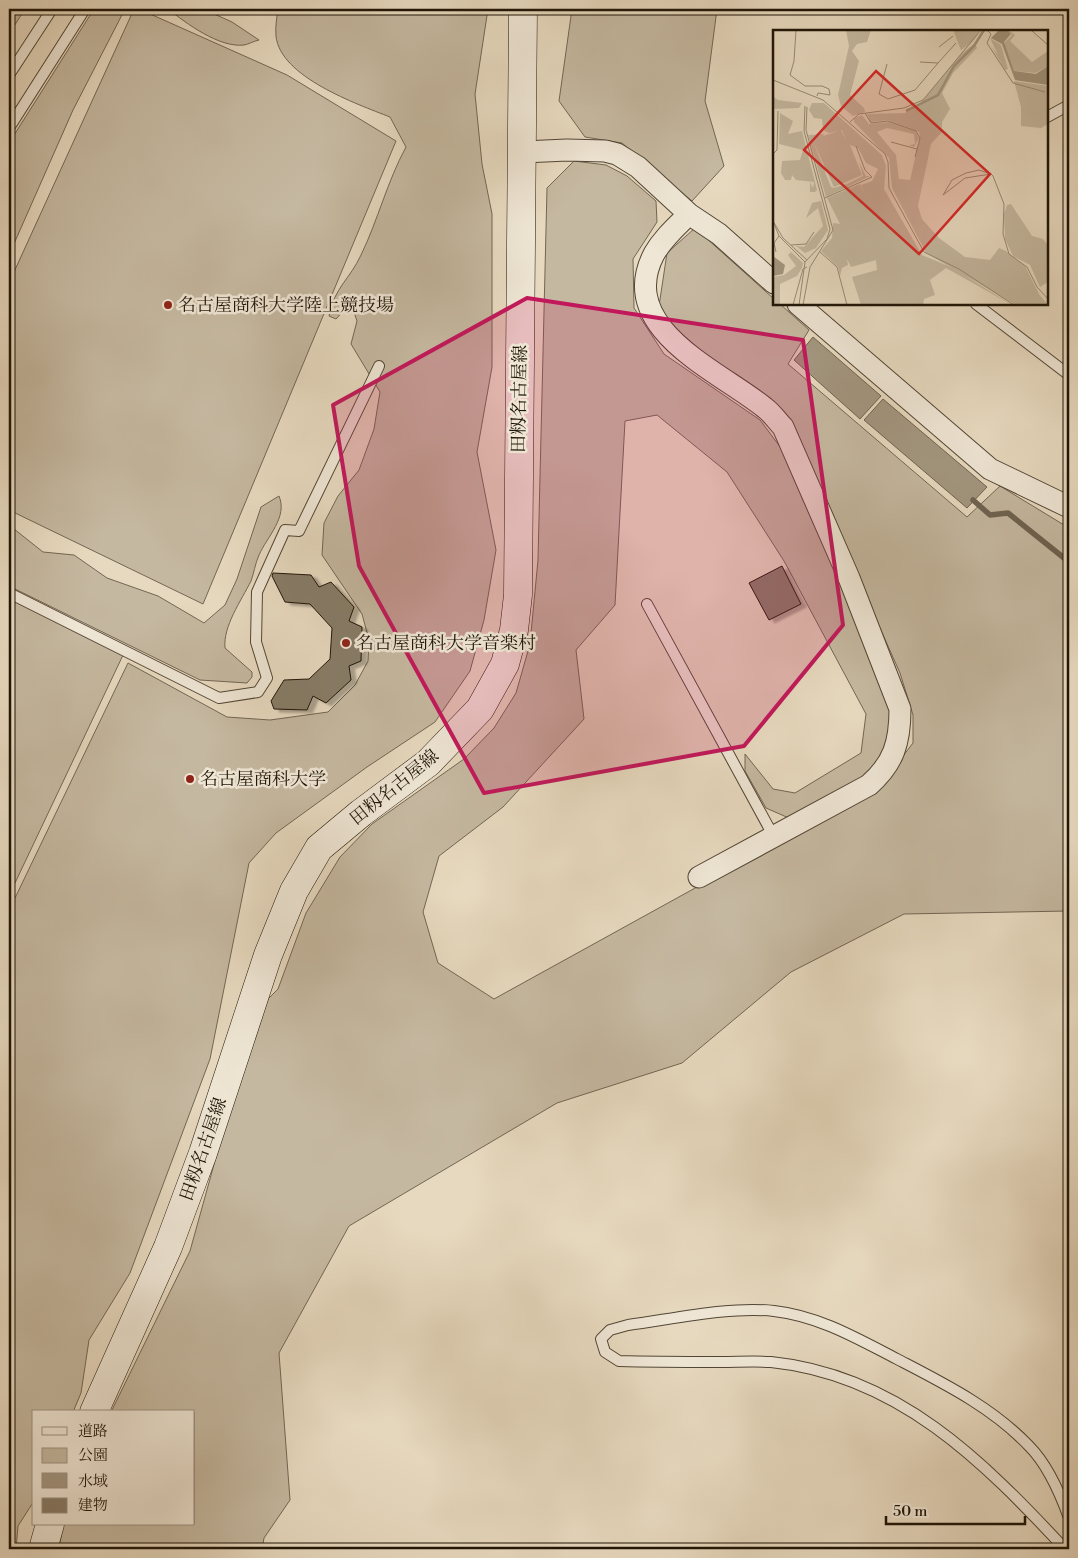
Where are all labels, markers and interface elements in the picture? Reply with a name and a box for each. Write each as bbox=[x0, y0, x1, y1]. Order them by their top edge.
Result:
inset map bbox=[773, 30, 1048, 305]
place label: 名古屋商科大学陸上競技場 bbox=[178, 294, 394, 317]
marker: 名古屋商科大学陸上競技場 bbox=[162, 299, 174, 311]
street label: 田籾名古屋線 bbox=[507, 345, 532, 453]
place label: 名古屋商科大学音楽村 bbox=[356, 632, 536, 655]
marker: 名古屋商科大学音楽村 bbox=[340, 637, 352, 649]
street label: 田籾名古屋線 bbox=[345, 744, 444, 830]
place label: 名古屋商科大学 bbox=[200, 768, 326, 791]
marker: 名古屋商科大学 bbox=[184, 773, 196, 785]
street label: 田籾名古屋線 bbox=[175, 1094, 232, 1204]
legend bbox=[32, 1410, 195, 1526]
text: 道路 bbox=[78, 1422, 108, 1441]
text: 公園 bbox=[78, 1446, 108, 1465]
text: 水域 bbox=[78, 1472, 108, 1491]
scale bar bbox=[886, 1493, 1024, 1525]
text: 建物 bbox=[78, 1496, 108, 1515]
text: 50 m bbox=[893, 1502, 927, 1521]

